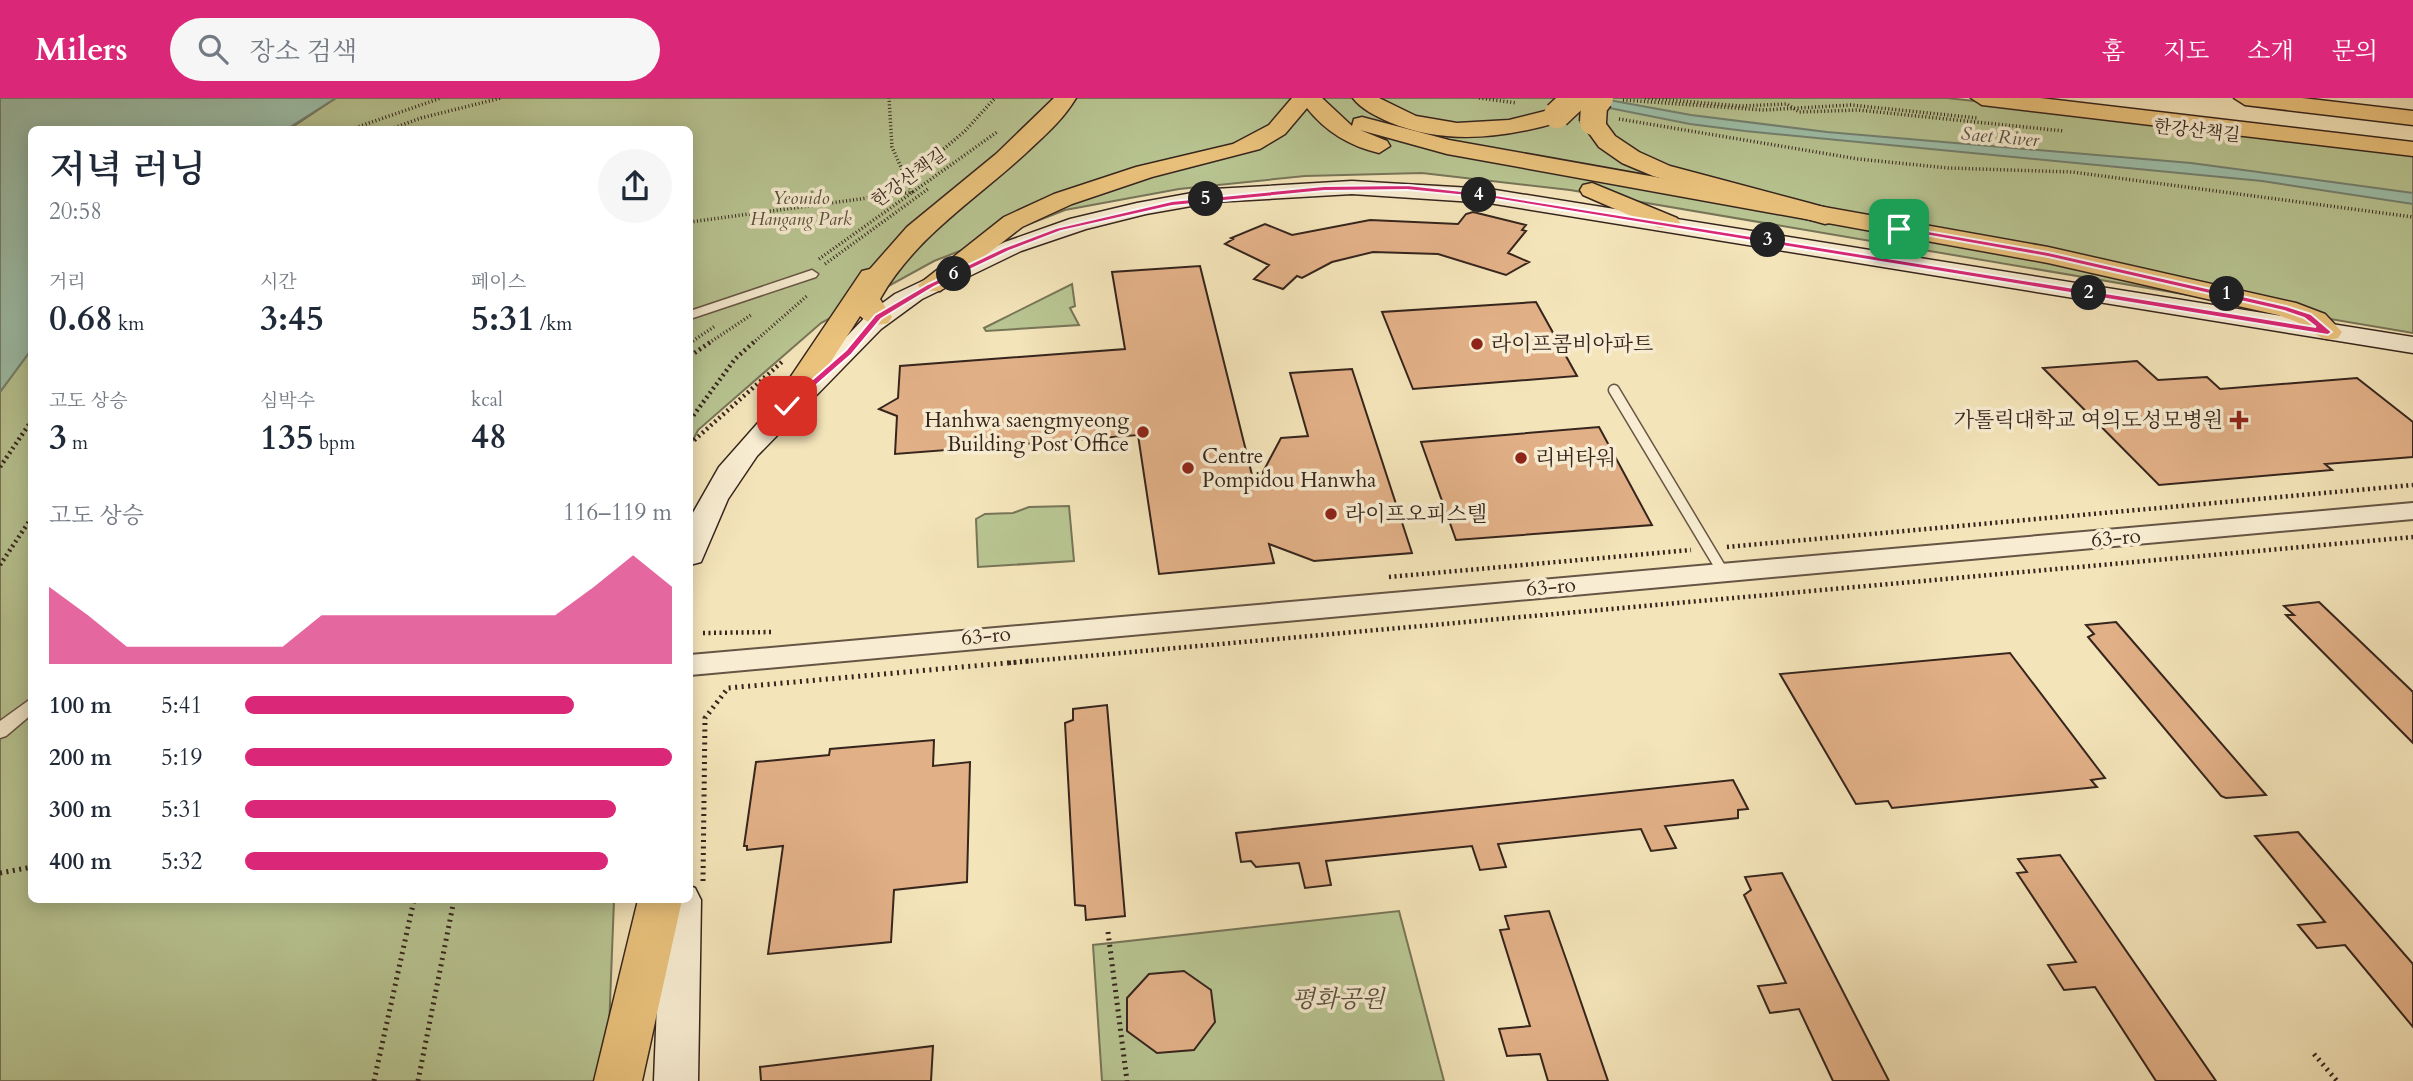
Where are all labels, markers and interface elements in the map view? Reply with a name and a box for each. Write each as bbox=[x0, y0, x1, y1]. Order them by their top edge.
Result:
search box bbox=[170, 18, 660, 81]
text: Milers bbox=[35, 27, 128, 72]
icon: search bbox=[194, 30, 232, 68]
text: 장소 검색 bbox=[250, 34, 357, 69]
text: 홈 bbox=[2102, 35, 2125, 68]
text: 지도 bbox=[2163, 35, 2209, 68]
text: 소개 bbox=[2247, 35, 2294, 68]
text: 문의 bbox=[2332, 35, 2378, 68]
street label: 한강산책길 bbox=[2152, 114, 2242, 148]
water label: Saet River bbox=[1960, 121, 2041, 153]
street label: 한강산책길 bbox=[866, 142, 952, 214]
text: 저녁 러닝 bbox=[49, 144, 206, 196]
button: share bbox=[598, 149, 672, 223]
pin: 4 bbox=[1462, 178, 1496, 212]
text: 4 bbox=[1474, 181, 1483, 207]
pin: 5 bbox=[1188, 182, 1224, 217]
text: 5 bbox=[1201, 185, 1210, 211]
park label: Yeouido Hangang Park bbox=[750, 186, 852, 232]
text: 20:58 bbox=[49, 196, 102, 227]
pin bbox=[1869, 199, 1929, 259]
icon: arrive bbox=[1880, 210, 1918, 248]
pin: 3 bbox=[1750, 222, 1786, 258]
text: 3 bbox=[1763, 226, 1772, 252]
pin: 6 bbox=[936, 256, 972, 292]
text: 6 bbox=[949, 260, 958, 286]
text: 거리 bbox=[49, 269, 86, 295]
text: 시간 bbox=[260, 269, 297, 295]
text: 페이스 bbox=[471, 269, 526, 295]
pin: 2 bbox=[2072, 276, 2106, 310]
pin: 1 bbox=[2210, 276, 2244, 312]
text: 2 bbox=[2084, 279, 2093, 305]
text: 1 bbox=[2222, 280, 2231, 306]
text: 0.68 bbox=[49, 295, 113, 343]
text: 3:45 bbox=[260, 295, 324, 343]
text: 5:31 bbox=[471, 295, 535, 343]
text: km bbox=[113, 311, 144, 337]
text: /km bbox=[535, 311, 572, 337]
place label: 라이프콤비아파트 bbox=[1491, 330, 1653, 359]
marker: 라이프콤비아파트 bbox=[1469, 336, 1485, 352]
pin bbox=[757, 376, 817, 436]
text: kcal bbox=[471, 387, 503, 413]
icon: check bbox=[768, 387, 806, 425]
text: 고도 상승 bbox=[49, 388, 128, 414]
text: 심박수 bbox=[260, 388, 315, 414]
place label: Hanhwa saengmyeong Building Post Office bbox=[925, 406, 1129, 459]
place label: 가톨릭대학교 여의도성모병원 bbox=[1954, 406, 2223, 435]
marker: 가톨릭대학교 여의도성모병원 bbox=[2229, 410, 2249, 430]
text: 48 bbox=[471, 413, 507, 461]
text: 3 bbox=[49, 414, 67, 462]
text: 135 bbox=[260, 414, 314, 462]
marker: Hanhwa saengmyeong Building Post Office bbox=[1135, 424, 1151, 440]
text: m bbox=[67, 430, 88, 456]
text: bpm bbox=[314, 430, 355, 456]
place label: Centre Pompidou Hanwha bbox=[1202, 442, 1376, 495]
place label: 리버타워 bbox=[1535, 444, 1616, 473]
marker: 리버타워 bbox=[1513, 450, 1529, 466]
marker: Centre Pompidou Hanwha bbox=[1180, 460, 1196, 476]
text: 116–119 m bbox=[563, 497, 672, 528]
text: 고도 상승 bbox=[49, 500, 144, 531]
place label: 라이프오피스텔 bbox=[1345, 500, 1487, 529]
marker: 라이프오피스텔 bbox=[1323, 506, 1339, 522]
street label: 63-ro bbox=[2090, 521, 2142, 555]
street label: 63-ro bbox=[1525, 570, 1577, 604]
street label: 63-ro bbox=[960, 619, 1012, 653]
text: 100 m bbox=[49, 690, 112, 721]
text: 5:41 bbox=[161, 690, 202, 721]
text: 200 m bbox=[49, 742, 112, 773]
text: 5:19 bbox=[161, 742, 202, 773]
text: 300 m bbox=[49, 794, 112, 825]
text: 5:31 bbox=[161, 794, 202, 825]
text: 400 m bbox=[49, 846, 112, 877]
text: 5:32 bbox=[161, 846, 202, 877]
park label: 평화공원 bbox=[1292, 983, 1386, 1016]

